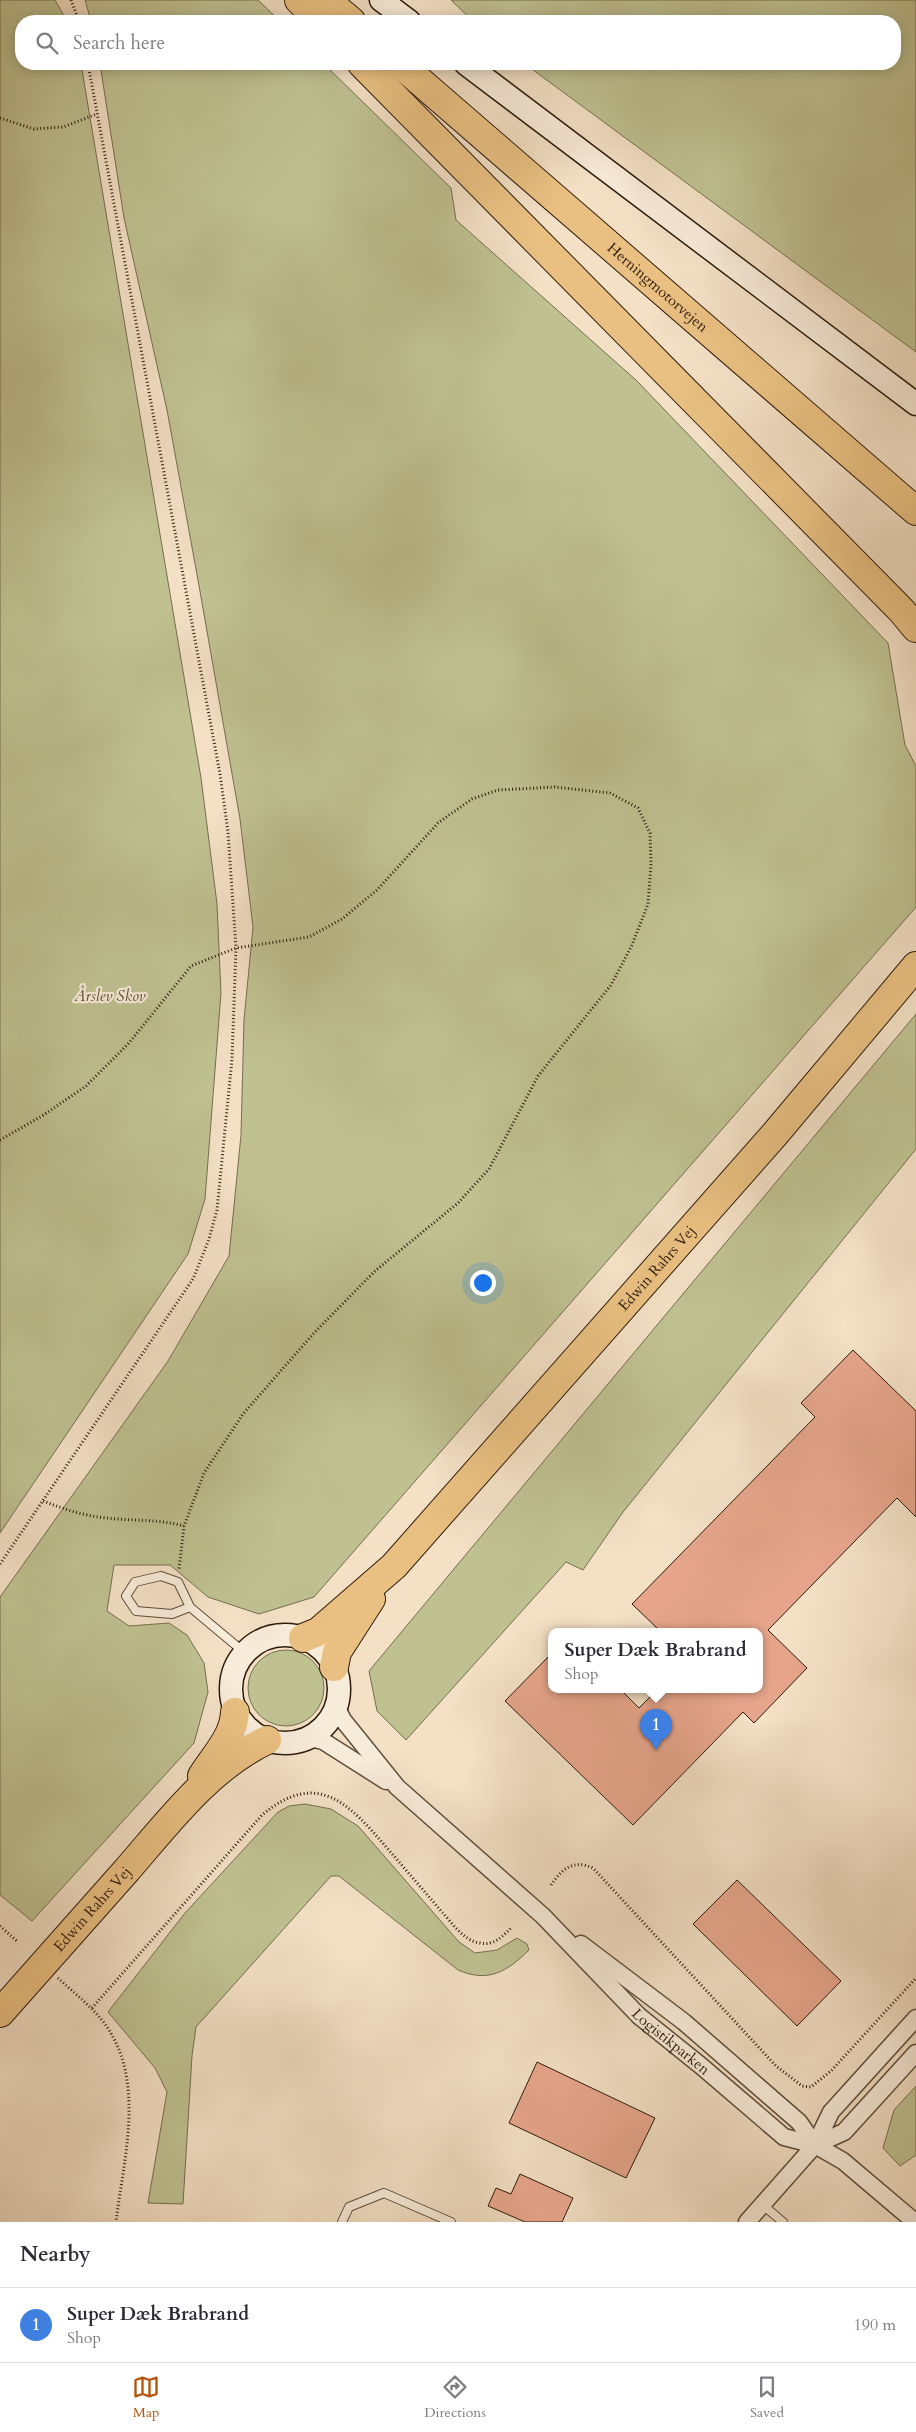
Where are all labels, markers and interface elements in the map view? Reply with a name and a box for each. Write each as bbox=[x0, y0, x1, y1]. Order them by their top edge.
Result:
search box bbox=[15, 15, 901, 70]
icon: search bbox=[33, 29, 61, 57]
text: Search here bbox=[73, 30, 165, 56]
street label: Herningmotorvejen bbox=[603, 238, 713, 337]
park label: Årslev Skov bbox=[73, 985, 146, 1006]
street label: Edwin Rahrs Vej bbox=[614, 1221, 700, 1315]
your location bbox=[470, 1270, 496, 1296]
popup bbox=[548, 1628, 763, 1693]
text: Super Dæk Brabrand bbox=[564, 1637, 747, 1663]
text: Shop bbox=[564, 1663, 598, 1685]
pin: 1 bbox=[640, 1709, 672, 1750]
street label: Edwin Rahrs Vej bbox=[49, 1862, 136, 1956]
street label: Logistikparken bbox=[627, 2004, 715, 2080]
text: Nearby bbox=[20, 2240, 91, 2269]
text: Super Dæk Brabrand bbox=[67, 2301, 249, 2327]
text: 1 bbox=[32, 2314, 40, 2336]
text: 190 m bbox=[854, 2314, 896, 2336]
text: Shop bbox=[67, 2327, 101, 2349]
tab: Map bbox=[132, 2373, 160, 2422]
tab: Directions bbox=[424, 2373, 486, 2422]
tab: Saved bbox=[750, 2373, 784, 2422]

